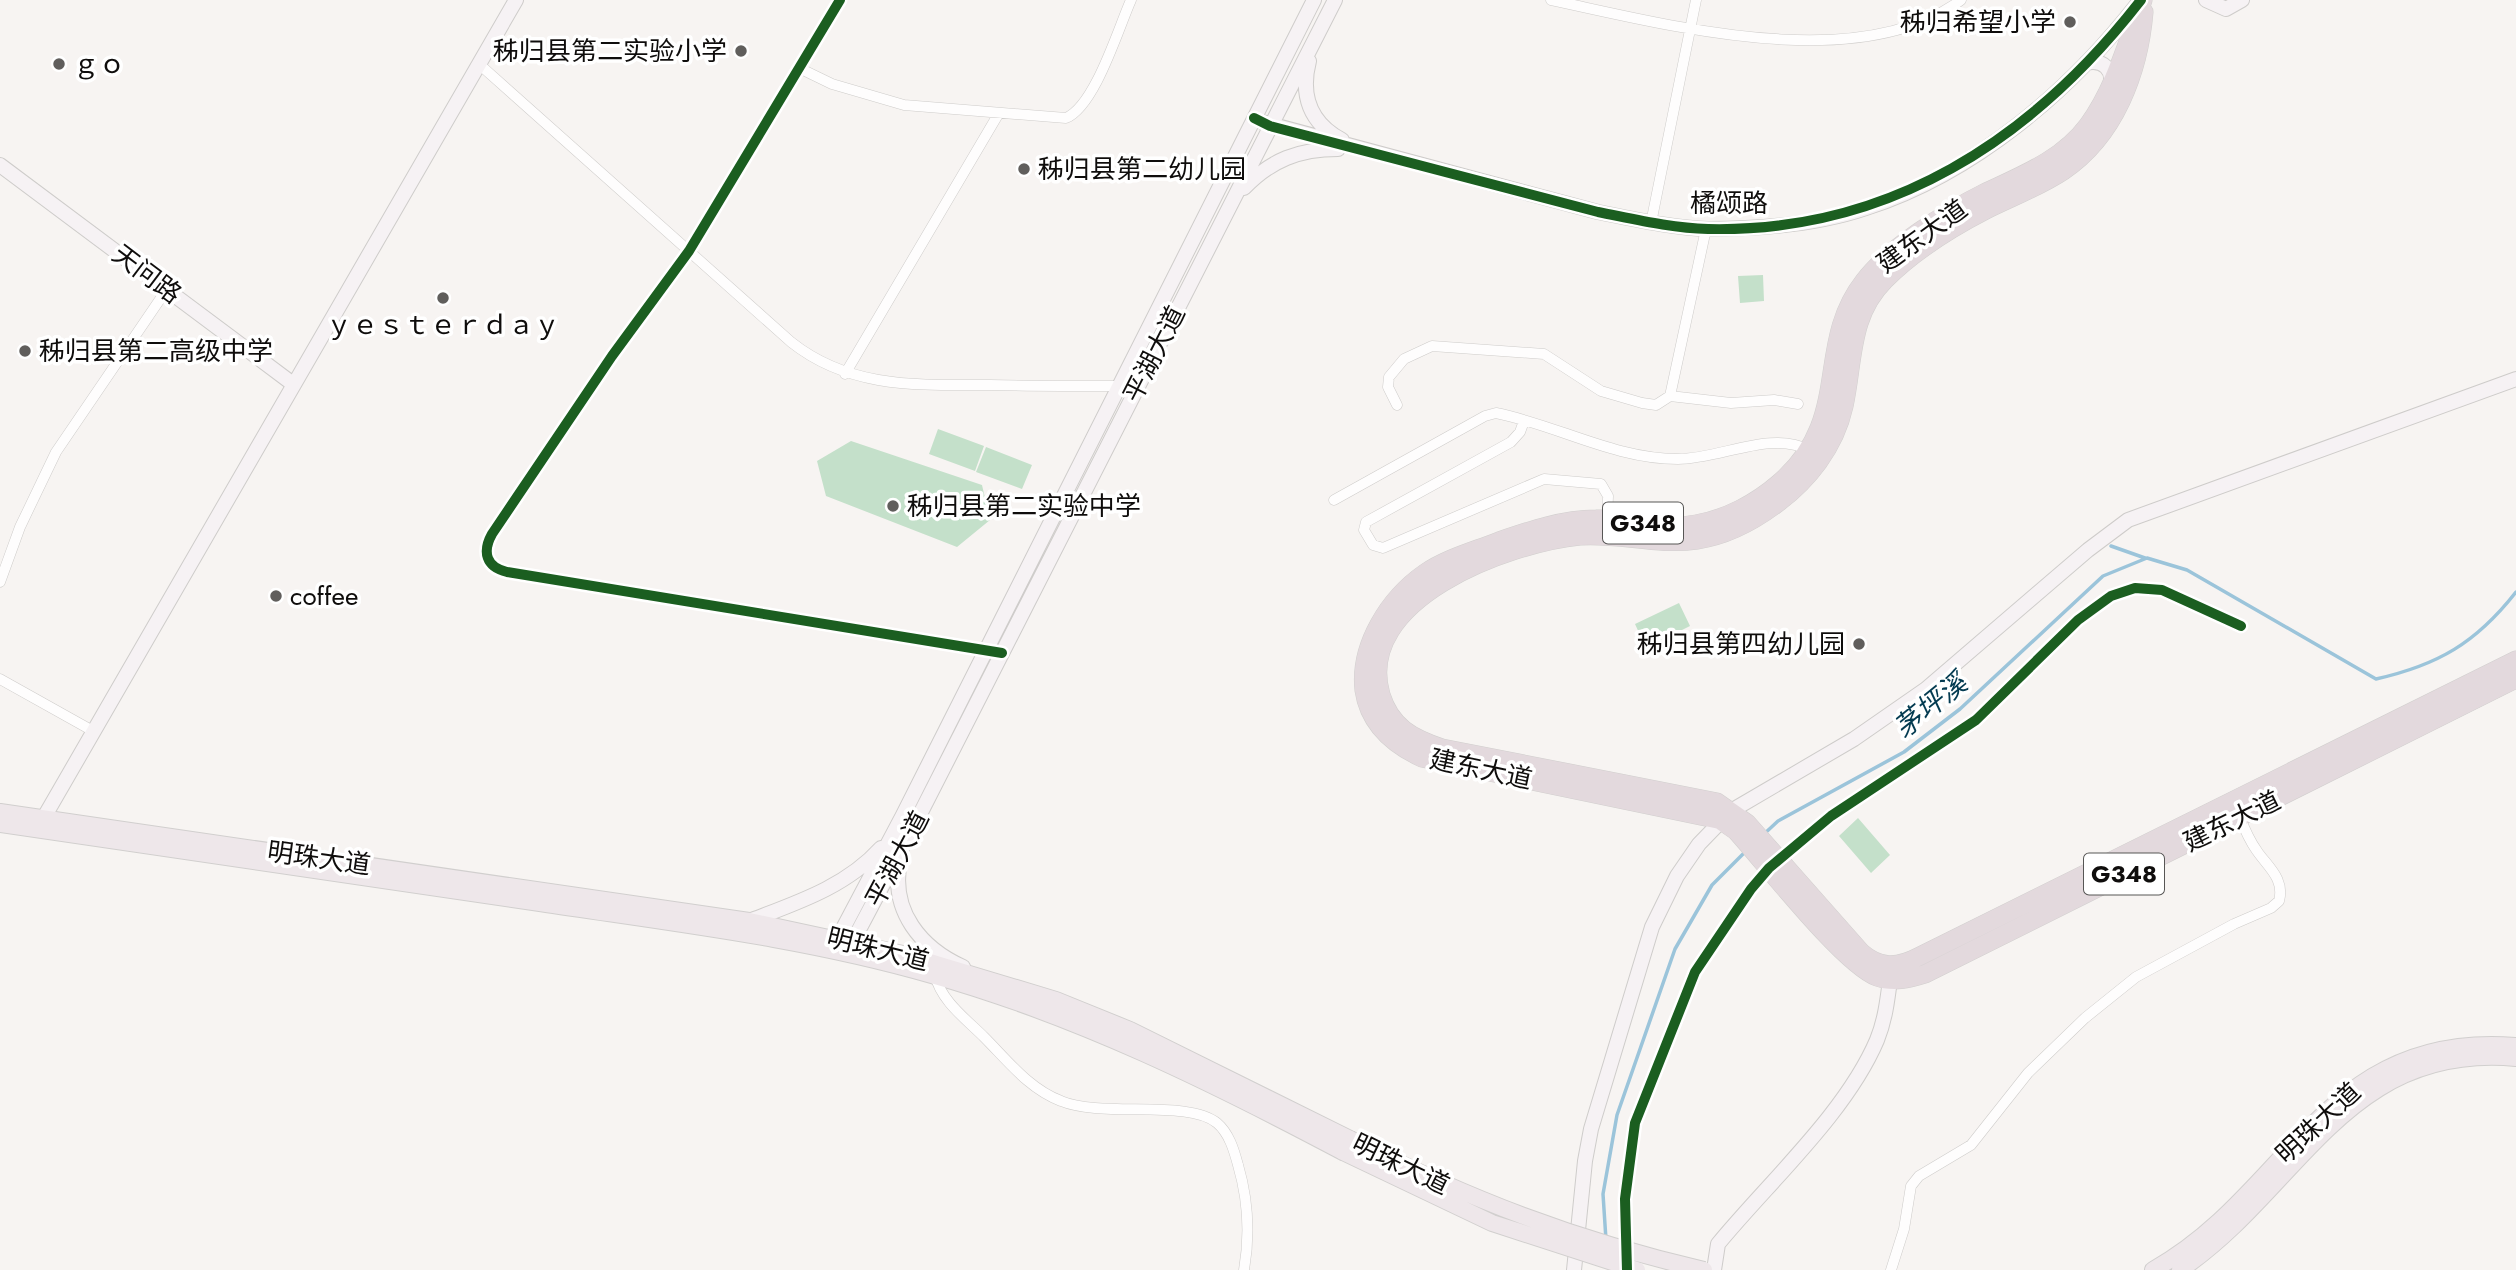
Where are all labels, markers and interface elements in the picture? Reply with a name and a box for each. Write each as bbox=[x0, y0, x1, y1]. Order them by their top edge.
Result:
place label: 秭归希望小学 bbox=[1900, 3, 2056, 41]
marker: 秭归希望小学 bbox=[2062, 14, 2078, 30]
place label: 秭归县第二实验小学 bbox=[493, 32, 727, 70]
marker: 秭归县第二实验小学 bbox=[733, 43, 749, 59]
place label: ｇｏ bbox=[73, 45, 125, 83]
marker: ｇｏ bbox=[51, 56, 67, 72]
place label: 秭归县第二幼儿园 bbox=[1038, 150, 1246, 188]
marker: 秭归县第二幼儿园 bbox=[1016, 161, 1032, 177]
street label: 橘颂路 bbox=[1690, 184, 1768, 222]
street label: 建东大道 bbox=[1869, 190, 1975, 282]
street label: 天问路 bbox=[104, 235, 190, 313]
marker: ｙｅｓｔｅｒｄａｙ bbox=[435, 290, 451, 306]
street label: 平湖大道 bbox=[1113, 299, 1195, 409]
place label: ｙｅｓｔｅｒｄａｙ bbox=[326, 306, 560, 344]
place label: 秭归县第二高级中学 bbox=[39, 332, 273, 370]
marker: 秭归县第二高级中学 bbox=[17, 343, 33, 359]
place label: 秭归县第二实验中学 bbox=[907, 487, 1141, 525]
marker: 秭归县第二实验中学 bbox=[885, 498, 901, 514]
road number: G348 bbox=[1603, 502, 1683, 544]
place label: coffee bbox=[290, 577, 358, 615]
marker: coffee bbox=[268, 588, 284, 604]
place label: 秭归县第四幼儿园 bbox=[1637, 625, 1845, 663]
marker: 秭归县第四幼儿园 bbox=[1851, 636, 1867, 652]
water label: 茅坪溪 bbox=[1885, 661, 1978, 748]
street label: 建东大道 bbox=[1426, 740, 1536, 798]
street label: 建东大道 bbox=[2177, 781, 2287, 861]
street label: 平湖大道 bbox=[856, 804, 938, 914]
street label: 明珠大道 bbox=[265, 832, 373, 884]
road number: G348 bbox=[2084, 854, 2164, 894]
street label: 明珠大道 bbox=[823, 918, 933, 980]
street label: 明珠大道 bbox=[2267, 1074, 2369, 1172]
street label: 明珠大道 bbox=[1346, 1124, 1456, 1204]

